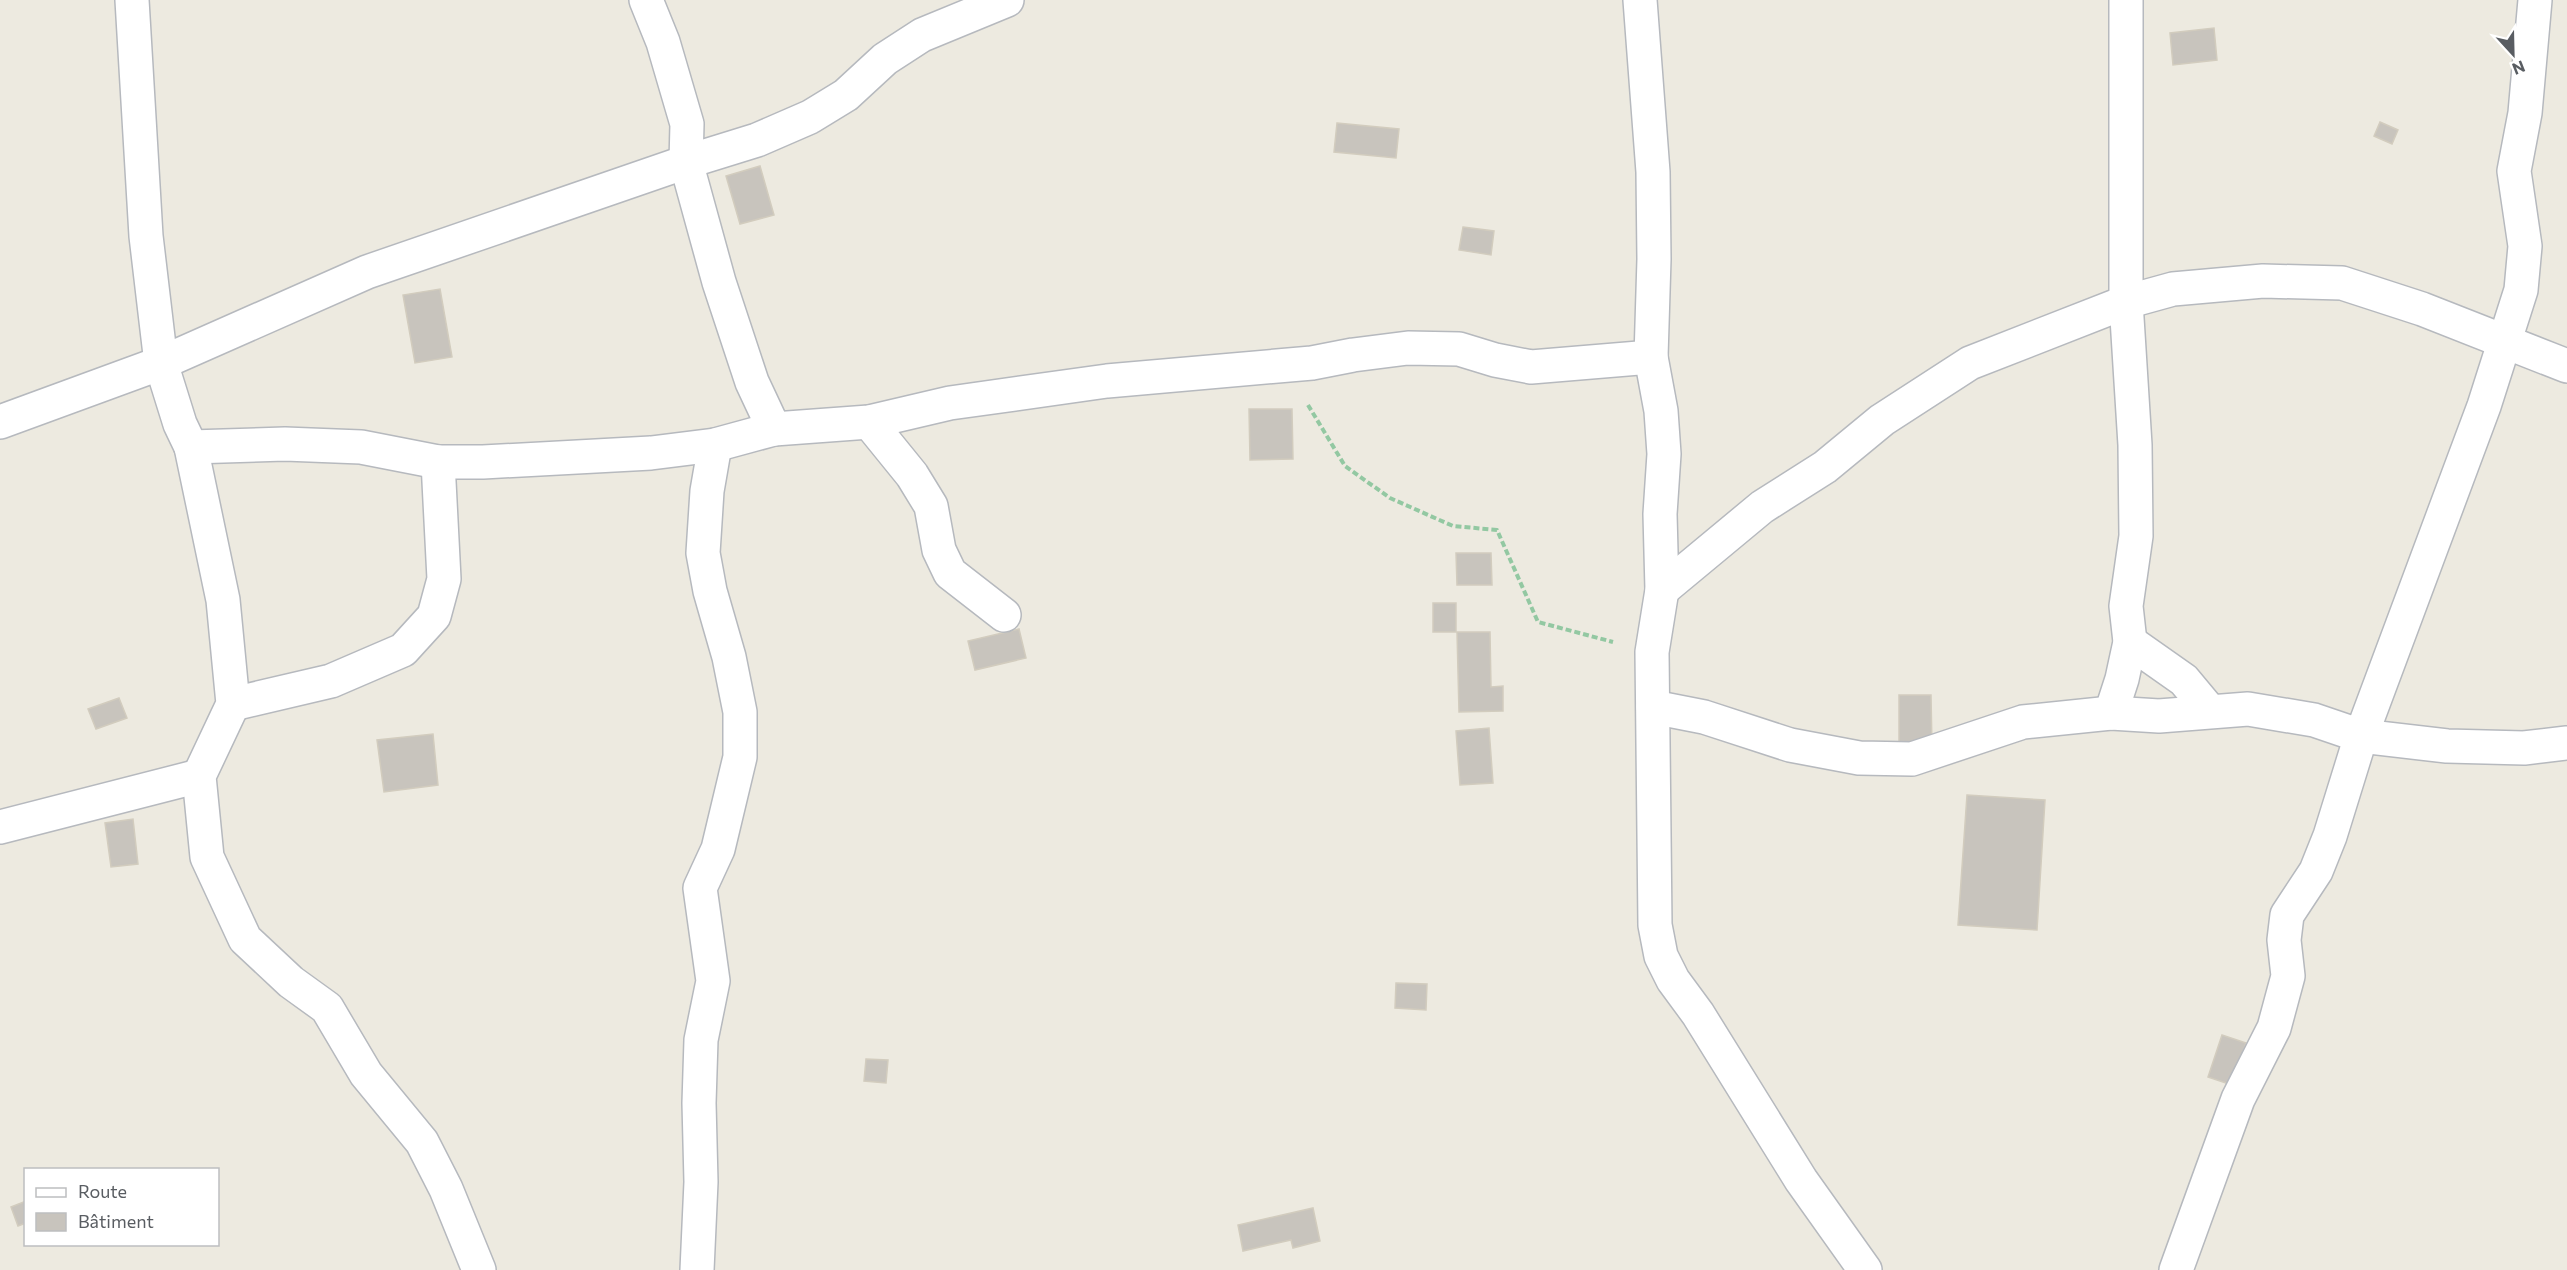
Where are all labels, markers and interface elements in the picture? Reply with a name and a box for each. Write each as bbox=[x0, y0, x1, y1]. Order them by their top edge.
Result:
north arrow bbox=[2483, 24, 2543, 84]
text: N bbox=[2510, 57, 2528, 79]
legend bbox=[24, 1168, 219, 1246]
text: Route bbox=[78, 1180, 127, 1202]
text: Bâtiment bbox=[78, 1210, 154, 1232]

